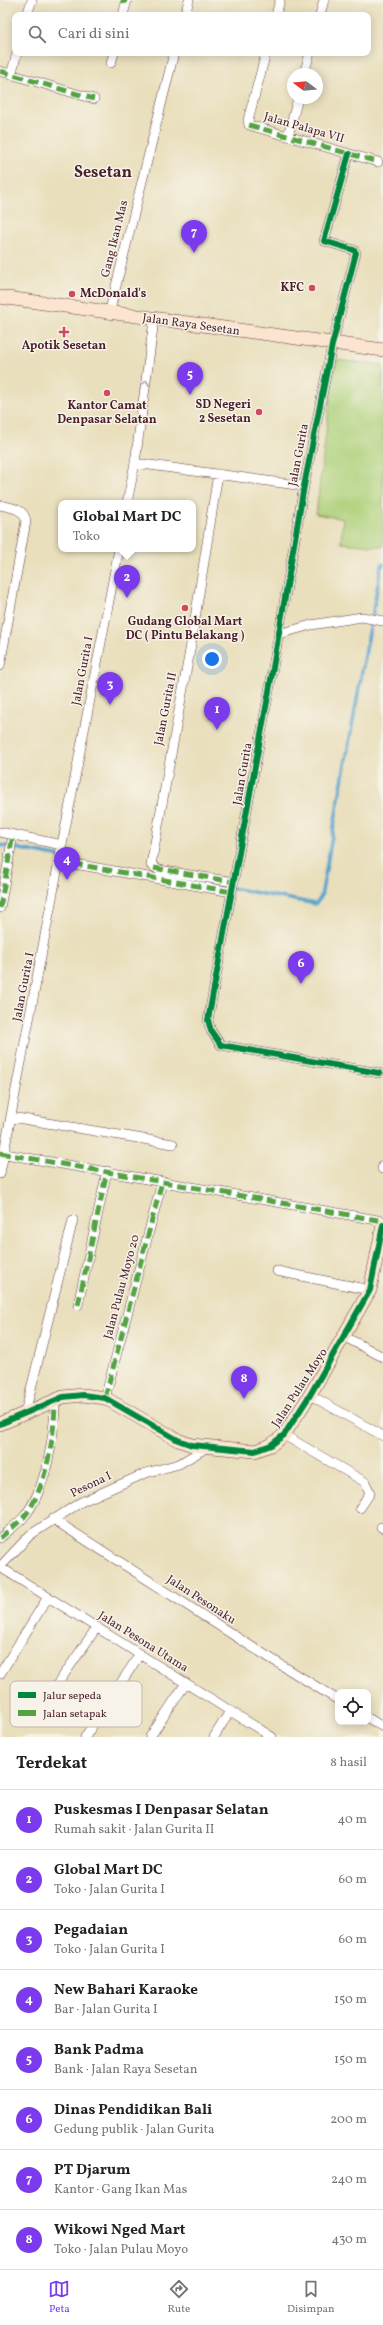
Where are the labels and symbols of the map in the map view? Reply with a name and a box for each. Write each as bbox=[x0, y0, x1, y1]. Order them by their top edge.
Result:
north arrow bbox=[287, 68, 323, 104]
street label: Jalan Palapa VII bbox=[262, 109, 346, 147]
district label: Sesetan bbox=[74, 162, 132, 184]
street label: Gang Ikan Mas bbox=[98, 199, 132, 279]
pin: 7 bbox=[181, 220, 207, 253]
place label: KFC bbox=[281, 280, 304, 296]
marker: KFC bbox=[307, 283, 317, 293]
place label: McDonald's bbox=[80, 286, 147, 302]
marker: McDonald's bbox=[67, 289, 77, 299]
street label: Jalan Raya Sesetan bbox=[141, 310, 241, 340]
marker: Apotik Sesetan bbox=[59, 327, 69, 337]
place label: Apotik Sesetan bbox=[22, 338, 106, 354]
pin: 5 bbox=[177, 362, 203, 395]
one-way arrow bbox=[141, 379, 150, 386]
marker: Kantor Camat Denpasar Selatan bbox=[102, 388, 112, 398]
place label: SD Negeri 2 Sesetan bbox=[196, 397, 251, 427]
place label: Kantor Camat Denpasar Selatan bbox=[57, 398, 157, 428]
marker: SD Negeri 2 Sesetan bbox=[254, 407, 264, 417]
street label: Jalan Gurita bbox=[285, 422, 313, 488]
pin: 2 bbox=[114, 565, 140, 598]
marker: Gudang Global Mart DC ( Pintu Belakang ) bbox=[180, 603, 190, 613]
place label: Gudang Global Mart DC ( Pintu Belakang ) bbox=[126, 614, 244, 644]
street label: Jalan Gurita I bbox=[68, 635, 98, 707]
your location bbox=[202, 649, 222, 669]
street label: Jalan Gurita II bbox=[151, 671, 181, 747]
pin: 3 bbox=[97, 672, 123, 705]
pin: 1 bbox=[204, 697, 230, 730]
street label: Jalan Gurita bbox=[230, 741, 256, 807]
pin: 4 bbox=[54, 847, 80, 880]
street label: Jalan Gurita I bbox=[9, 951, 39, 1023]
pin: 6 bbox=[288, 951, 314, 984]
street label: Jalan Pulau Moyo 20 bbox=[100, 1233, 144, 1341]
street label: Jalan Pulau Moyo bbox=[268, 1345, 332, 1431]
pin: 8 bbox=[231, 1366, 257, 1399]
street label: Pesona I bbox=[68, 1468, 114, 1502]
street label: Jalan Pesonaku bbox=[163, 1572, 239, 1628]
street label: Jalan Pesona Utama bbox=[95, 1608, 191, 1676]
legend bbox=[10, 1681, 142, 1727]
text: Jalur sepeda bbox=[43, 1689, 102, 1704]
text: Jalan setapak bbox=[43, 1707, 107, 1722]

